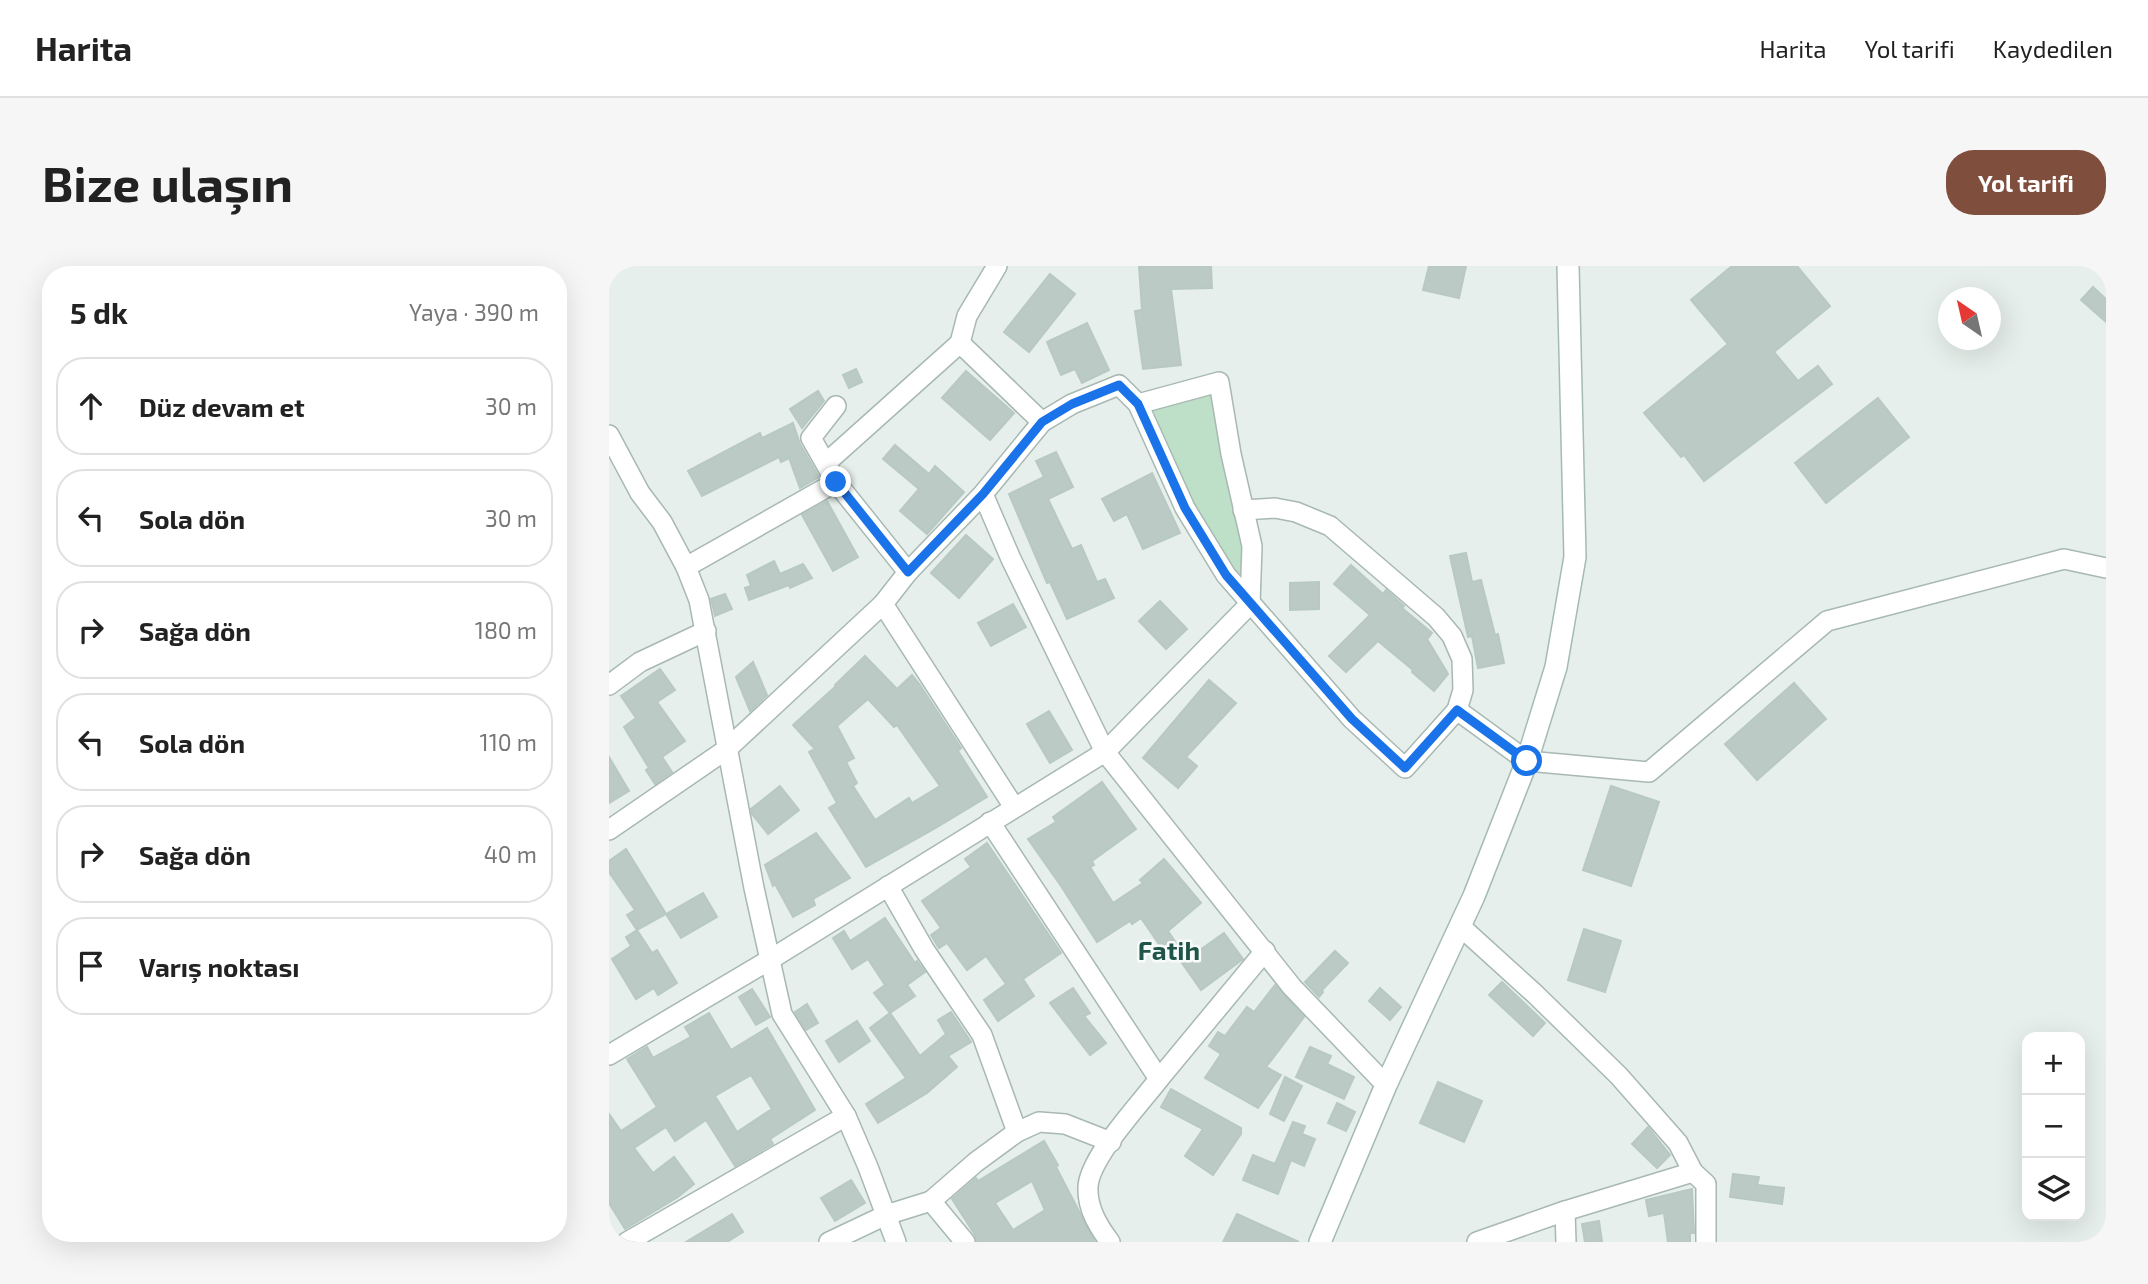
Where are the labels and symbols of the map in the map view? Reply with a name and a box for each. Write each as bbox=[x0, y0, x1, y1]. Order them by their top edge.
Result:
north arrow bbox=[1938, 287, 2001, 350]
route end bbox=[820, 466, 851, 497]
route start bbox=[1511, 745, 1542, 776]
district label: Fatih bbox=[1138, 934, 1200, 965]

